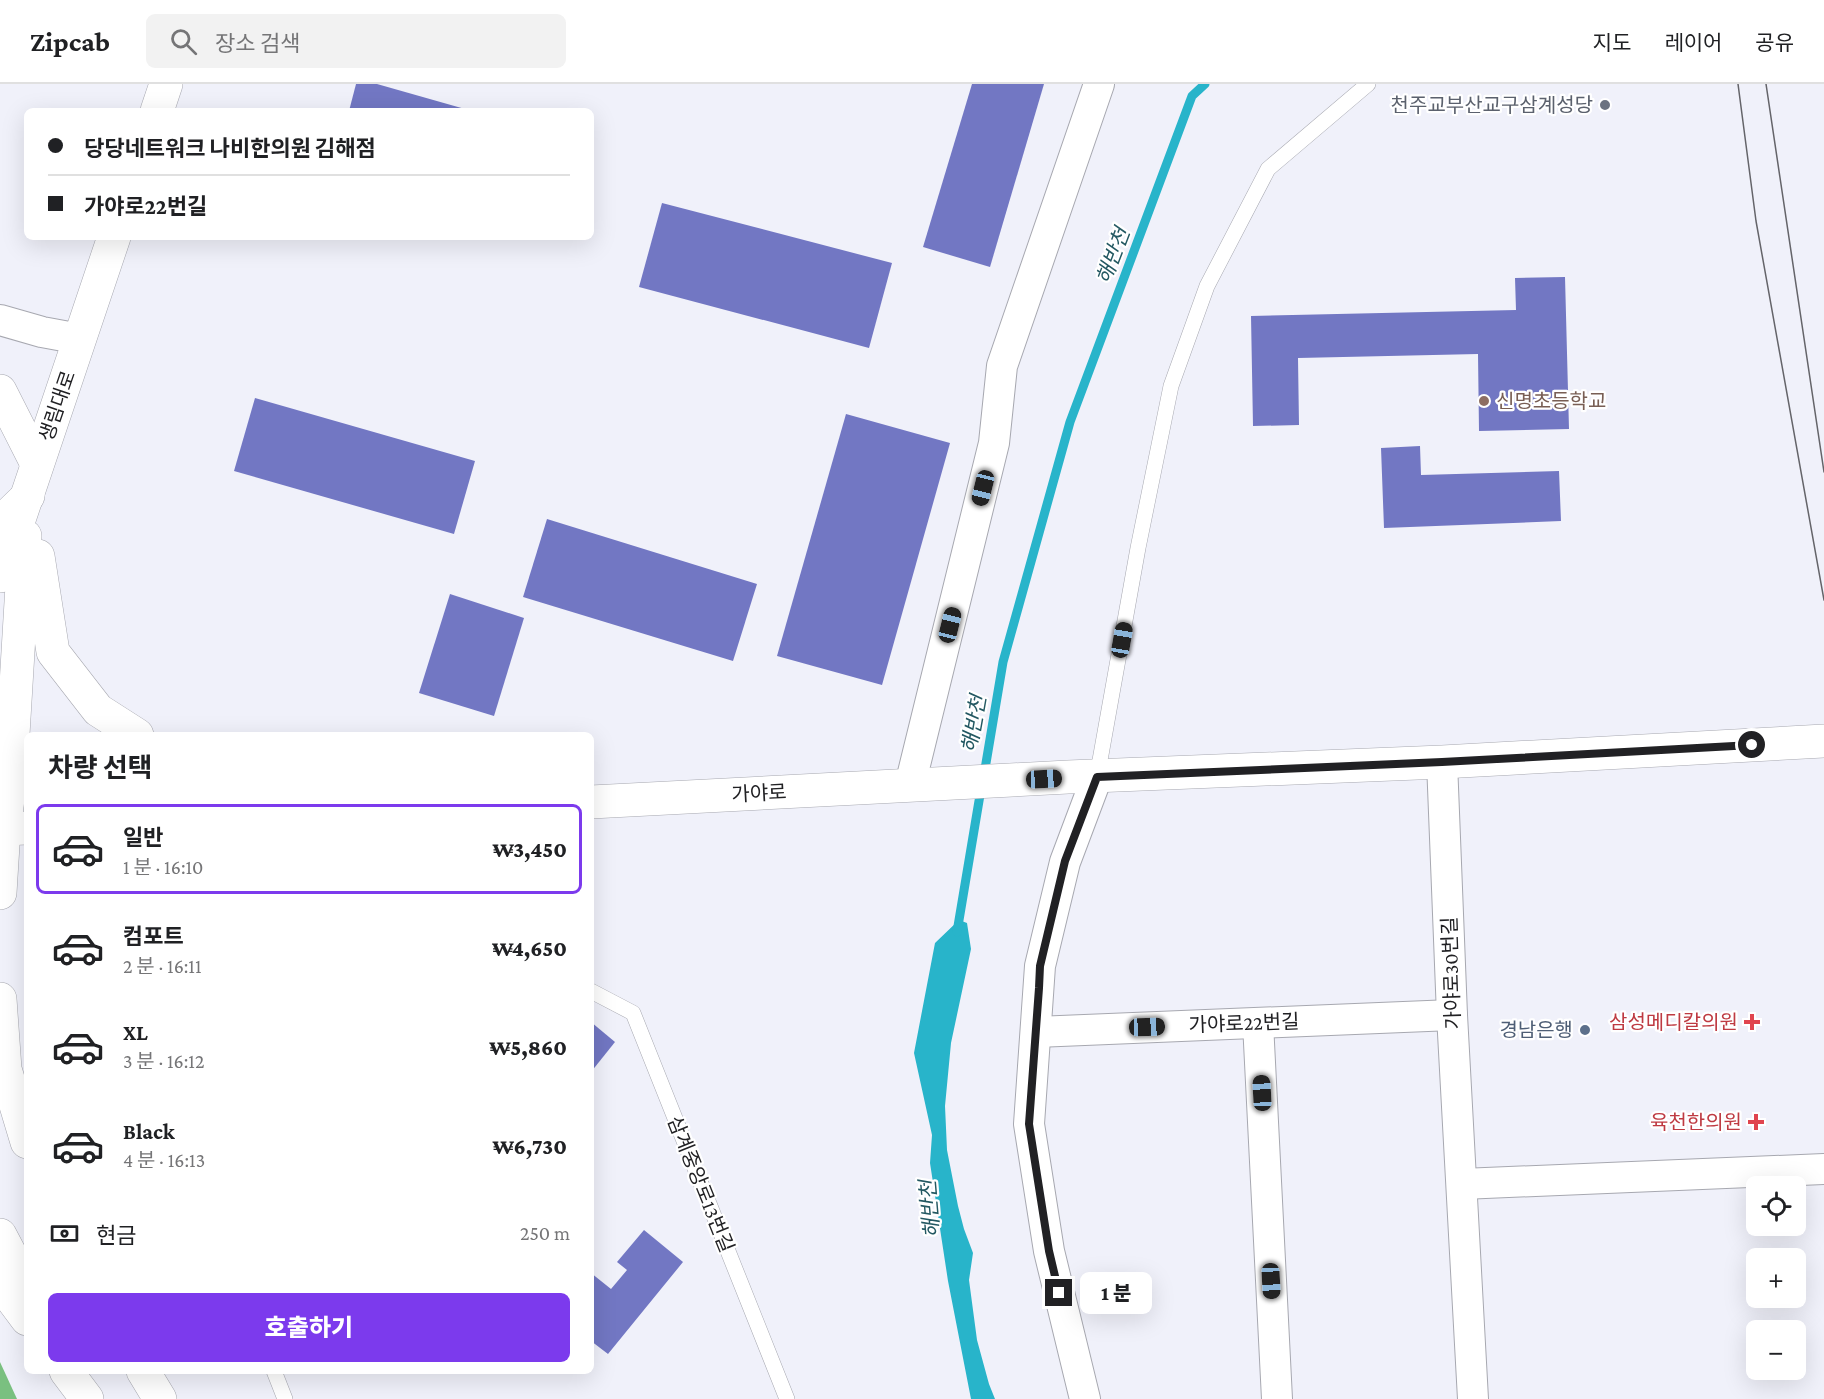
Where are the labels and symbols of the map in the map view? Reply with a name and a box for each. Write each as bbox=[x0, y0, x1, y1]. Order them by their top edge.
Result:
place label: 천주교부산교구삼계성당 bbox=[1391, 94, 1593, 116]
marker: 천주교부산교구삼계성당 bbox=[1598, 98, 1612, 112]
water label: 해반천 bbox=[1091, 222, 1136, 287]
street label: 생림대로 bbox=[35, 368, 79, 444]
place label: 신명초등학교 bbox=[1496, 390, 1606, 412]
marker: 신명초등학교 bbox=[1477, 394, 1491, 408]
car bbox=[970, 468, 996, 508]
car bbox=[937, 605, 963, 645]
car bbox=[1110, 621, 1134, 659]
water label: 해반천 bbox=[957, 691, 991, 755]
route start bbox=[1738, 731, 1765, 758]
car bbox=[1026, 769, 1062, 789]
street label: 가야로 bbox=[731, 781, 787, 805]
street label: 가야로30번길 bbox=[1438, 916, 1464, 1030]
street label: 가야로22번길 bbox=[1188, 1010, 1300, 1036]
place label: 삼성메디칼의원 bbox=[1609, 1011, 1738, 1033]
marker: 삼성메디칼의원 bbox=[1743, 1013, 1761, 1031]
car bbox=[1129, 1017, 1165, 1037]
place label: 경남은행 bbox=[1499, 1019, 1573, 1041]
marker: 경남은행 bbox=[1578, 1023, 1592, 1037]
car bbox=[1252, 1075, 1272, 1111]
place label: 육천한의원 bbox=[1650, 1111, 1742, 1133]
street label: 삼계중앙로13번길 bbox=[664, 1113, 738, 1255]
marker: 육천한의원 bbox=[1747, 1113, 1765, 1131]
water label: 해반천 bbox=[915, 1176, 944, 1239]
car bbox=[1261, 1263, 1281, 1299]
callout: 1 분 bbox=[1080, 1272, 1152, 1314]
route end bbox=[1045, 1279, 1072, 1306]

